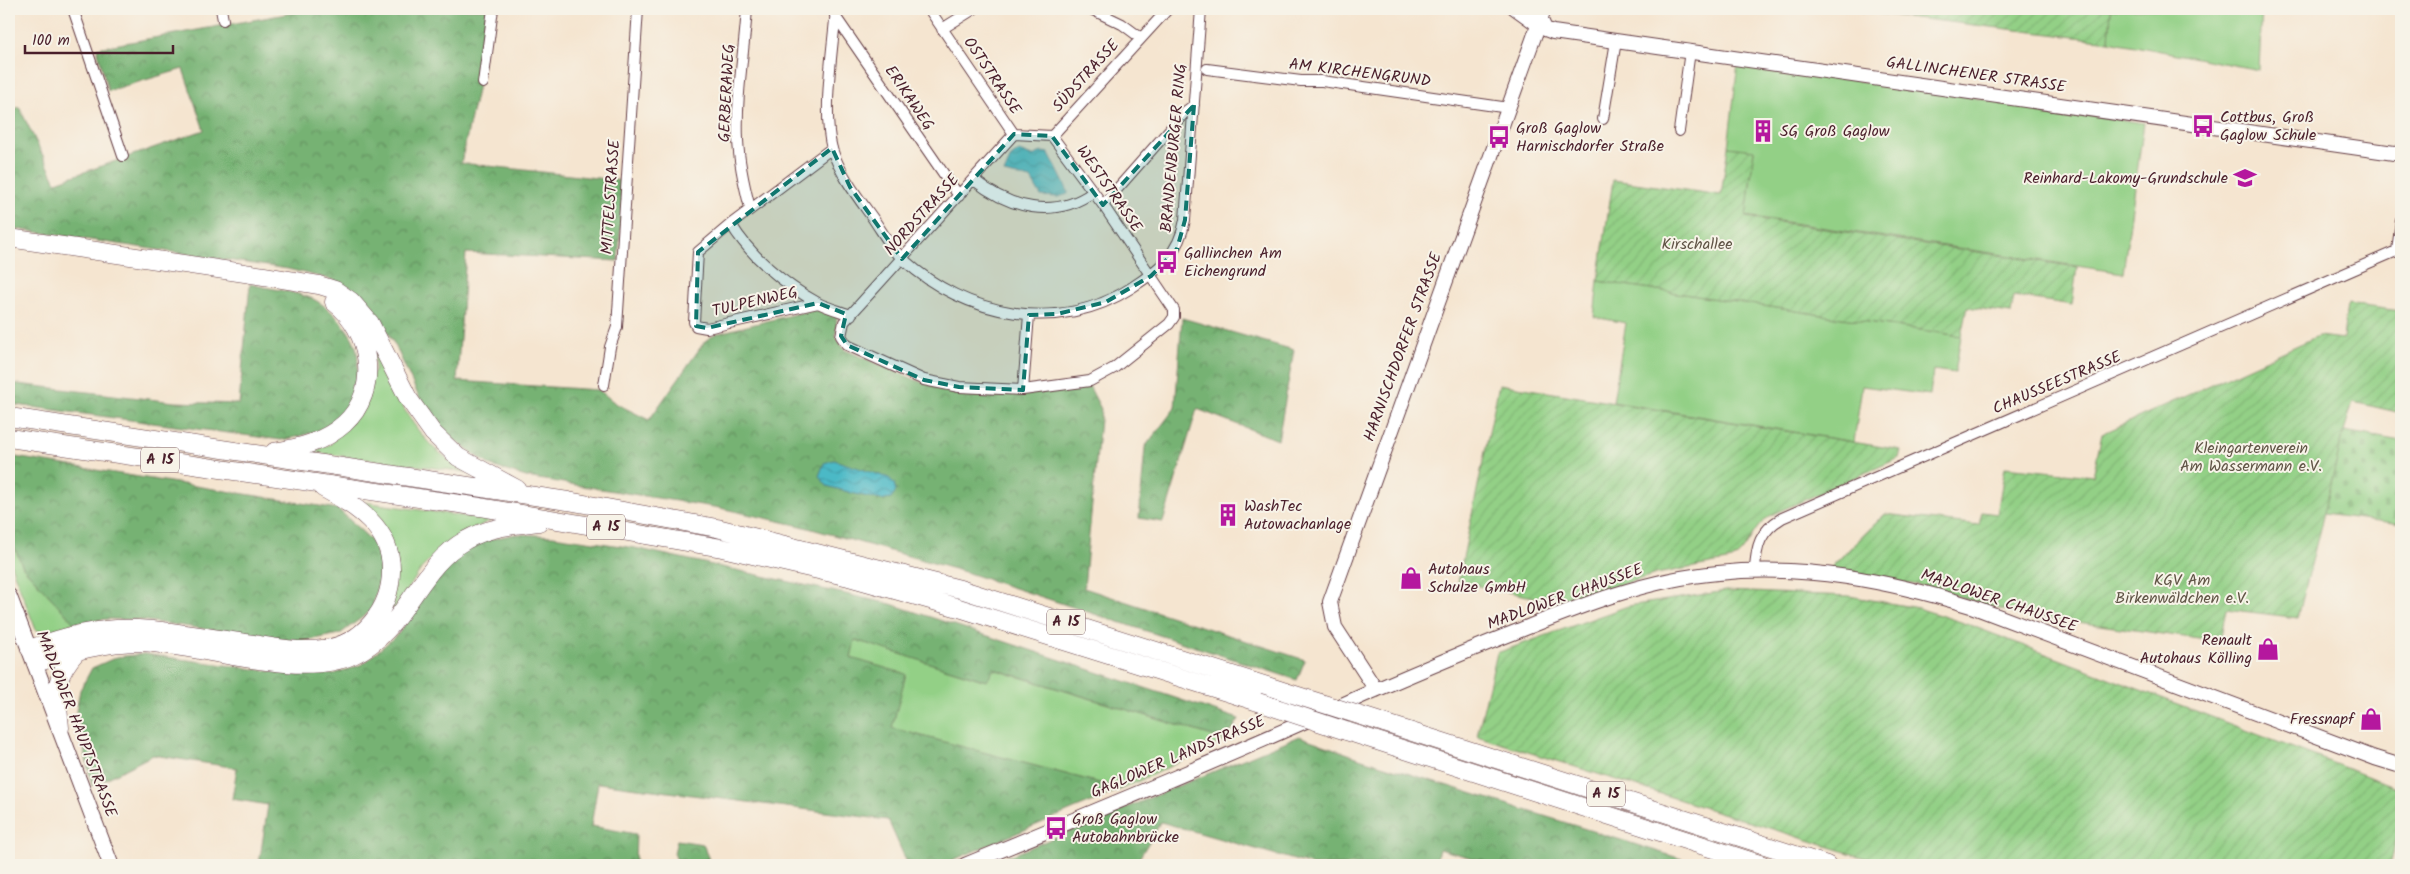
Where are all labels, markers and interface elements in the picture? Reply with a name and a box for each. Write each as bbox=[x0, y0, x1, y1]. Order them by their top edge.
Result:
scale bar bbox=[25, 22, 172, 54]
text: 100 m bbox=[32, 29, 70, 53]
street label: OSTSTRASSE bbox=[957, 32, 1028, 121]
street label: SÜDSTRASSE bbox=[1046, 33, 1126, 118]
street label: GERBERAWEG bbox=[712, 43, 742, 143]
street label: GALLINCHENER STRASSE bbox=[1885, 50, 2068, 100]
street label: AM KIRCHENGRUND bbox=[1288, 52, 1432, 94]
street label: ERIKAWEG bbox=[878, 60, 940, 136]
street label: BRANDENBURGER RING bbox=[1154, 62, 1194, 234]
place label: Cottbus, Groß Gaglow Schule bbox=[2220, 105, 2316, 148]
bus stop icon: Cottbus, Groß Gaglow Schule bbox=[2190, 113, 2216, 139]
place label: Groß Gaglow Harnischdorfer Straße bbox=[1516, 116, 1664, 159]
building icon: SG Groß Gaglow bbox=[1750, 118, 1776, 144]
place label: SG Groß Gaglow bbox=[1780, 119, 1890, 144]
bus stop icon: Groß Gaglow Harnischdorfer Straße bbox=[1486, 124, 1512, 150]
street label: MITTELSTRASSE bbox=[595, 138, 628, 255]
street label: WESTSTRASSE bbox=[1070, 140, 1149, 238]
school or university icon: Reinhard-Lakomy-Grundschule bbox=[2232, 165, 2258, 191]
place label: Reinhard-Lakomy-Grundschule bbox=[2023, 166, 2228, 191]
street label: NORDSTRASSE bbox=[878, 168, 966, 262]
park label: Kirschallee bbox=[1662, 232, 1732, 257]
place label: Gallinchen Am Eichengrund bbox=[1184, 241, 1282, 284]
street label: HARNISCHDORFER STRASSE bbox=[1357, 248, 1449, 445]
bus stop icon: Gallinchen Am Eichengrund bbox=[1154, 249, 1180, 275]
street label: TULPENWEG bbox=[710, 280, 800, 324]
street label: CHAUSSEESTRASSE bbox=[1989, 344, 2126, 421]
park label: Kleingartenverein Am Wassermann e.V. bbox=[2180, 436, 2322, 479]
road number: A 15 bbox=[141, 448, 179, 472]
place label: WashTec Autowachanlage bbox=[1244, 494, 1351, 537]
building icon: WashTec Autowachanlage bbox=[1215, 502, 1241, 528]
road number: A 15 bbox=[587, 514, 625, 540]
place label: Autohaus Schulze GmbH bbox=[1428, 557, 1526, 600]
street label: MADLOWER CHAUSSEE bbox=[1484, 557, 1647, 637]
street label: MADLOWER CHAUSSEE bbox=[1917, 562, 2081, 640]
shop icon: Autohaus Schulze GmbH bbox=[1398, 565, 1424, 591]
park label: KGV Am Birkenwäldchen e.V. bbox=[2115, 568, 2249, 611]
road number: A 15 bbox=[1047, 610, 1085, 634]
street label: MADLOWER HAUPTSTRASSE bbox=[29, 627, 123, 822]
place label: Renault Autohaus Kölling bbox=[2140, 628, 2253, 671]
shop icon: Renault Autohaus Kölling bbox=[2255, 636, 2281, 662]
shop icon: Fressnapf bbox=[2358, 706, 2384, 732]
place label: Fressnapf bbox=[2290, 707, 2356, 732]
street label: GAGLOWER LANDSTRASSE bbox=[1087, 709, 1270, 805]
road number: A 15 bbox=[1587, 782, 1625, 806]
place label: Groß Gaglow Autobahnbrücke bbox=[1072, 807, 1179, 850]
bus stop icon: Groß Gaglow Autobahnbrücke bbox=[1043, 815, 1069, 841]

